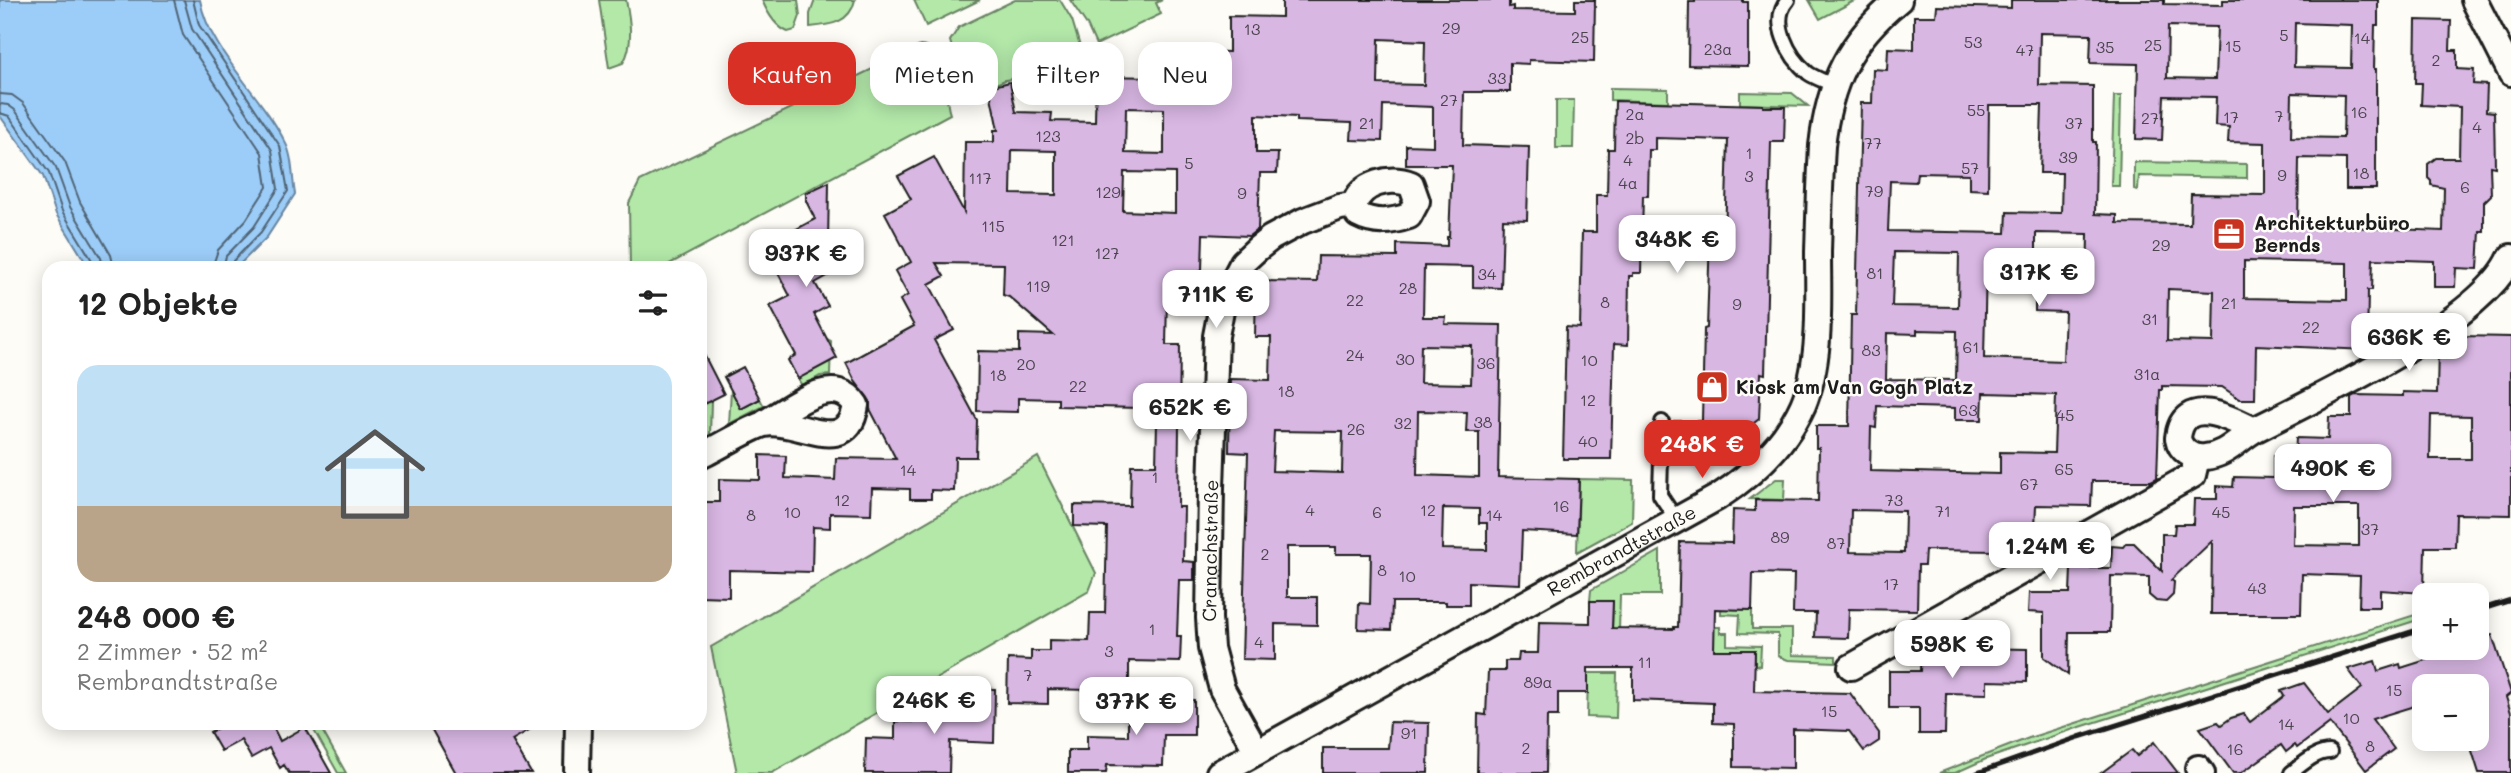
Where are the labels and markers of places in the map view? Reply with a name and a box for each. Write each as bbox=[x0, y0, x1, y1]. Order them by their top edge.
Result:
place label: Architekturbüro Bernds bbox=[2254, 210, 2410, 257]
office icon: Architekturbüro Bernds bbox=[2210, 215, 2248, 253]
pin: 348K € bbox=[1620, 216, 1734, 275]
pin: 937K € bbox=[749, 230, 863, 289]
pin: 317K € bbox=[1982, 248, 2096, 308]
pin: 711K € bbox=[1159, 270, 1273, 330]
pin: 636K € bbox=[2352, 314, 2466, 373]
shop icon: Kiosk am Van Gogh Platz bbox=[1693, 368, 1731, 406]
place label: Kiosk am Van Gogh Platz bbox=[1736, 374, 1973, 399]
pin: 652K € bbox=[1133, 384, 1247, 443]
pin: 248K € bbox=[1645, 420, 1759, 480]
pin: 490K € bbox=[2276, 444, 2390, 504]
pin: 1.24M € bbox=[1985, 522, 2115, 582]
pin: 598K € bbox=[1895, 620, 2009, 680]
pin: 246K € bbox=[877, 676, 991, 736]
pin: 377K € bbox=[1079, 678, 1193, 737]

